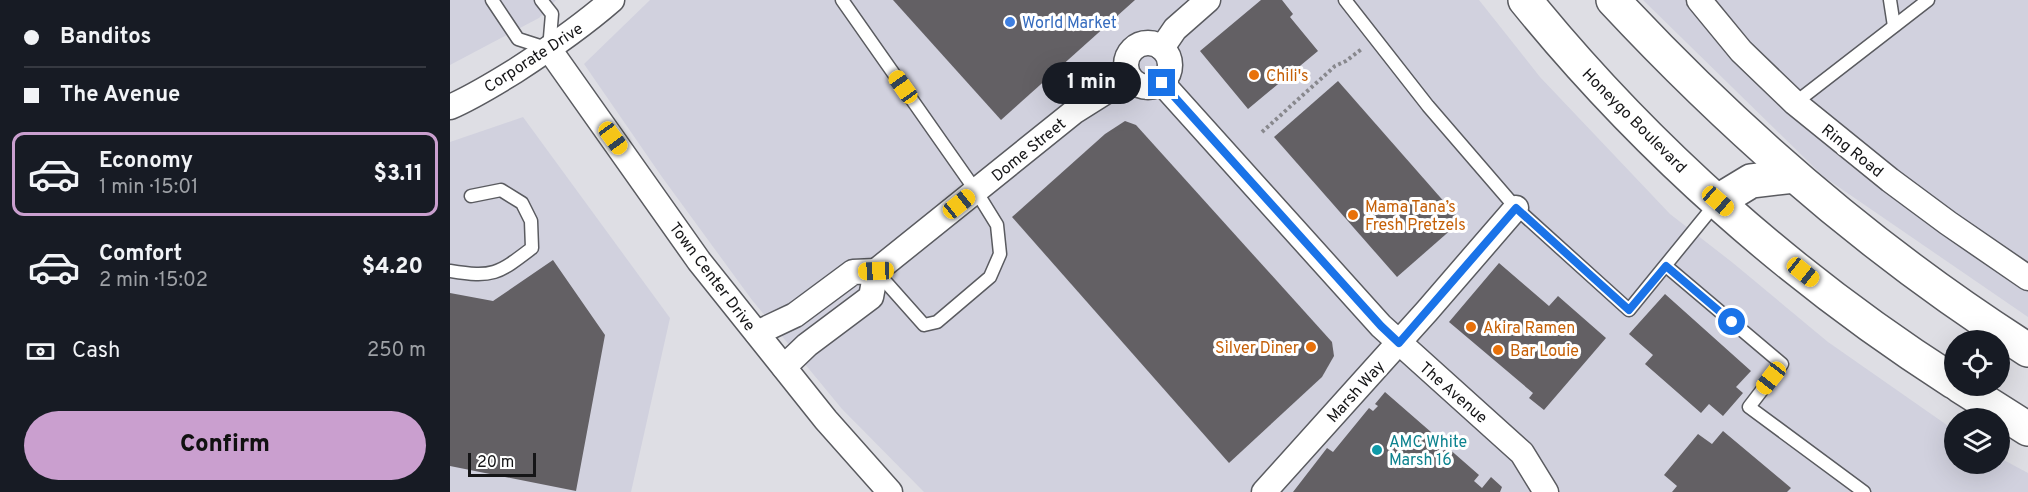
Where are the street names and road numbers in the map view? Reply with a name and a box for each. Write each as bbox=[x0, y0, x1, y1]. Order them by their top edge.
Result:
street label: Corporate Drive bbox=[481, 19, 587, 98]
street label: Honeygo Boulevard bbox=[1577, 65, 1690, 178]
street label: Dome Street bbox=[988, 115, 1070, 187]
street label: Ring Road bbox=[1817, 121, 1887, 183]
street label: Town Center Drive bbox=[664, 219, 759, 336]
street label: Marsh Way bbox=[1323, 357, 1390, 428]
street label: The Avenue bbox=[1415, 358, 1491, 429]

